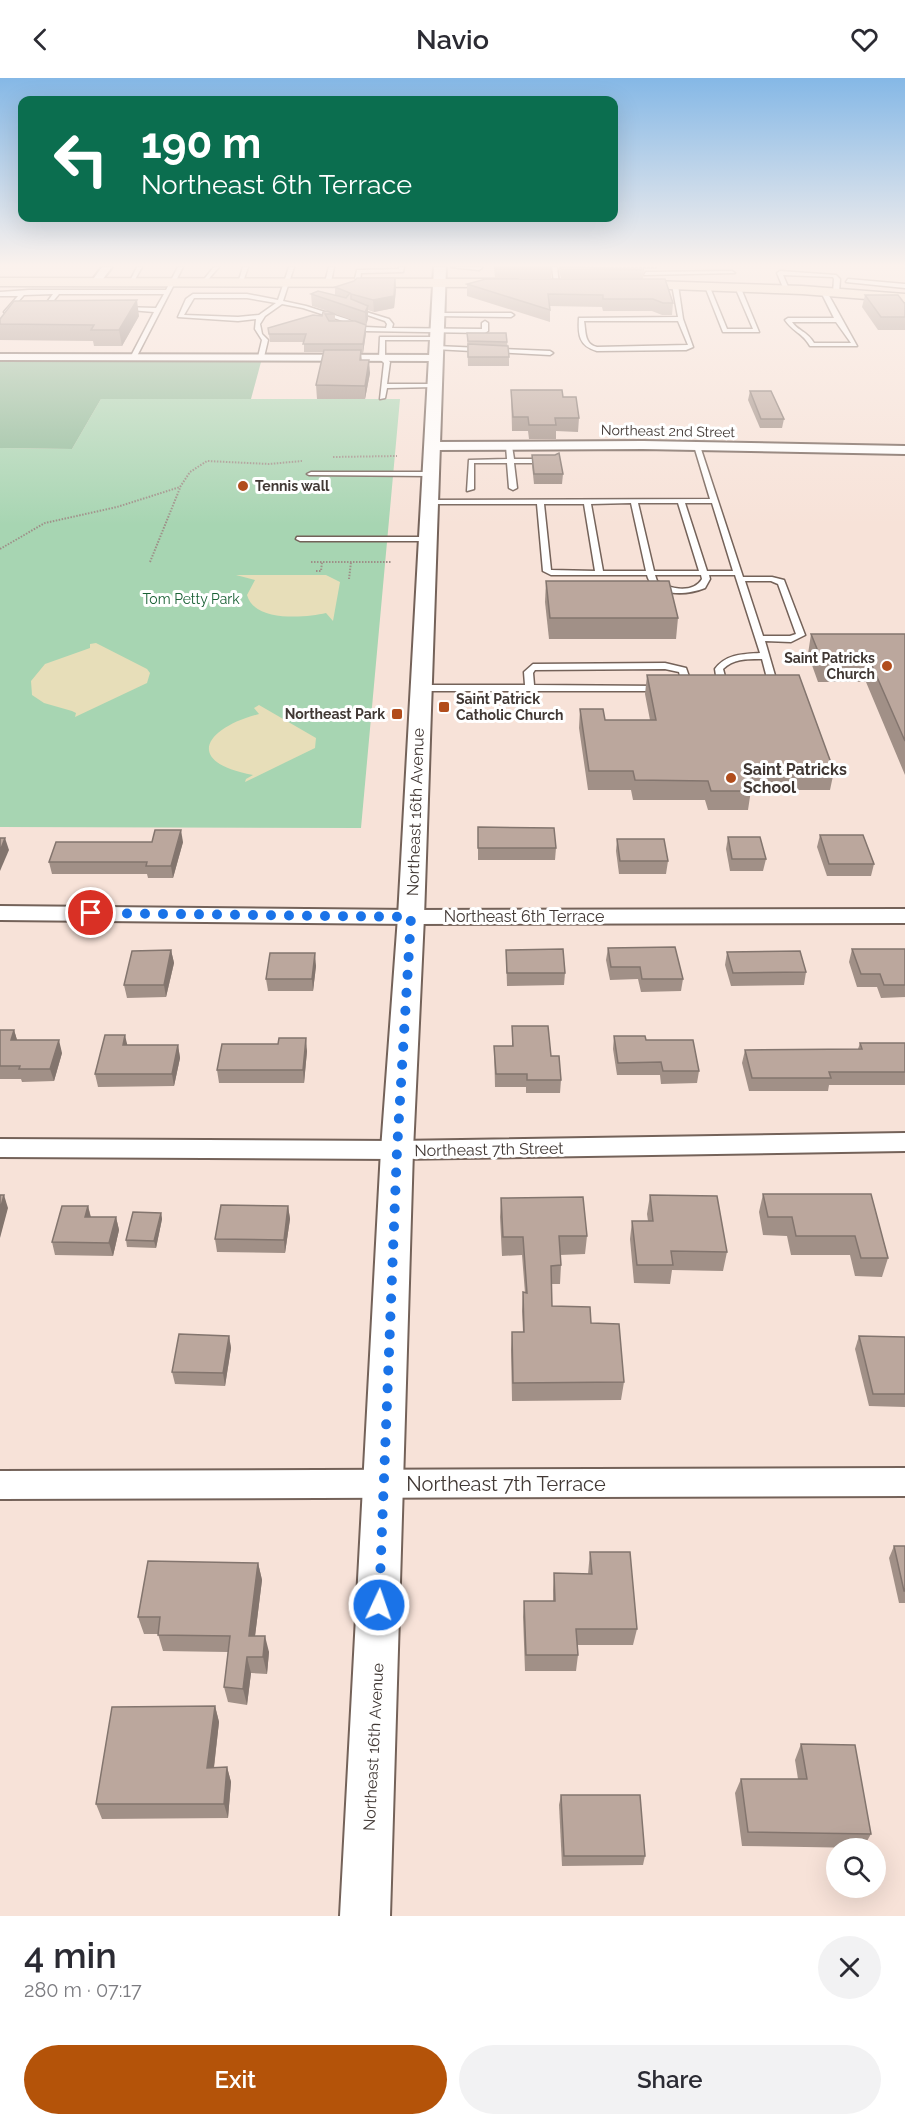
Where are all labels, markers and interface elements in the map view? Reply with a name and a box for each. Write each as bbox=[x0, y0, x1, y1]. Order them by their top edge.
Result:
icon: back bbox=[24, 23, 57, 56]
icon: heart bbox=[848, 23, 881, 56]
text: Navio bbox=[416, 24, 489, 55]
text: 190 m bbox=[141, 119, 261, 168]
icon: left bbox=[42, 120, 120, 198]
text: Northeast 6th Terrace bbox=[141, 169, 412, 200]
street label: Northeast 2nd Street bbox=[601, 422, 736, 440]
place label: Tennis wall bbox=[255, 478, 330, 494]
marker: Tennis wall bbox=[236, 479, 250, 493]
park label: Tom Petty Park bbox=[142, 591, 240, 607]
place label: Saint Patricks Church bbox=[784, 650, 875, 682]
marker: Saint Patricks Church bbox=[880, 659, 894, 673]
place label: Saint Patrick Catholic Church bbox=[456, 691, 564, 723]
marker: Saint Patrick Catholic Church bbox=[437, 700, 451, 714]
place label: Northeast Park bbox=[285, 706, 385, 722]
marker: Northeast Park bbox=[390, 707, 404, 721]
street label: Northeast 16th Avenue bbox=[403, 728, 428, 896]
place label: Saint Patricks School bbox=[743, 760, 847, 797]
marker: Saint Patricks School bbox=[724, 771, 738, 785]
pin bbox=[65, 887, 116, 938]
icon: arrive bbox=[74, 896, 107, 929]
street label: Northeast 6th Terrace bbox=[444, 907, 604, 926]
street label: Northeast 7th Street bbox=[414, 1139, 564, 1160]
street label: Northeast 7th Terrace bbox=[406, 1472, 606, 1496]
position arrow bbox=[347, 1573, 411, 1637]
street label: Northeast 16th Avenue bbox=[360, 1663, 387, 1832]
map controls bbox=[826, 1838, 886, 1898]
button: search bbox=[826, 1838, 886, 1898]
text: 4 min bbox=[24, 1934, 117, 1976]
button: close bbox=[818, 1936, 881, 1999]
text: 280 m · 07:17 bbox=[24, 1978, 142, 2002]
button: Exit bbox=[24, 2045, 447, 2114]
button: Share bbox=[459, 2045, 881, 2114]

